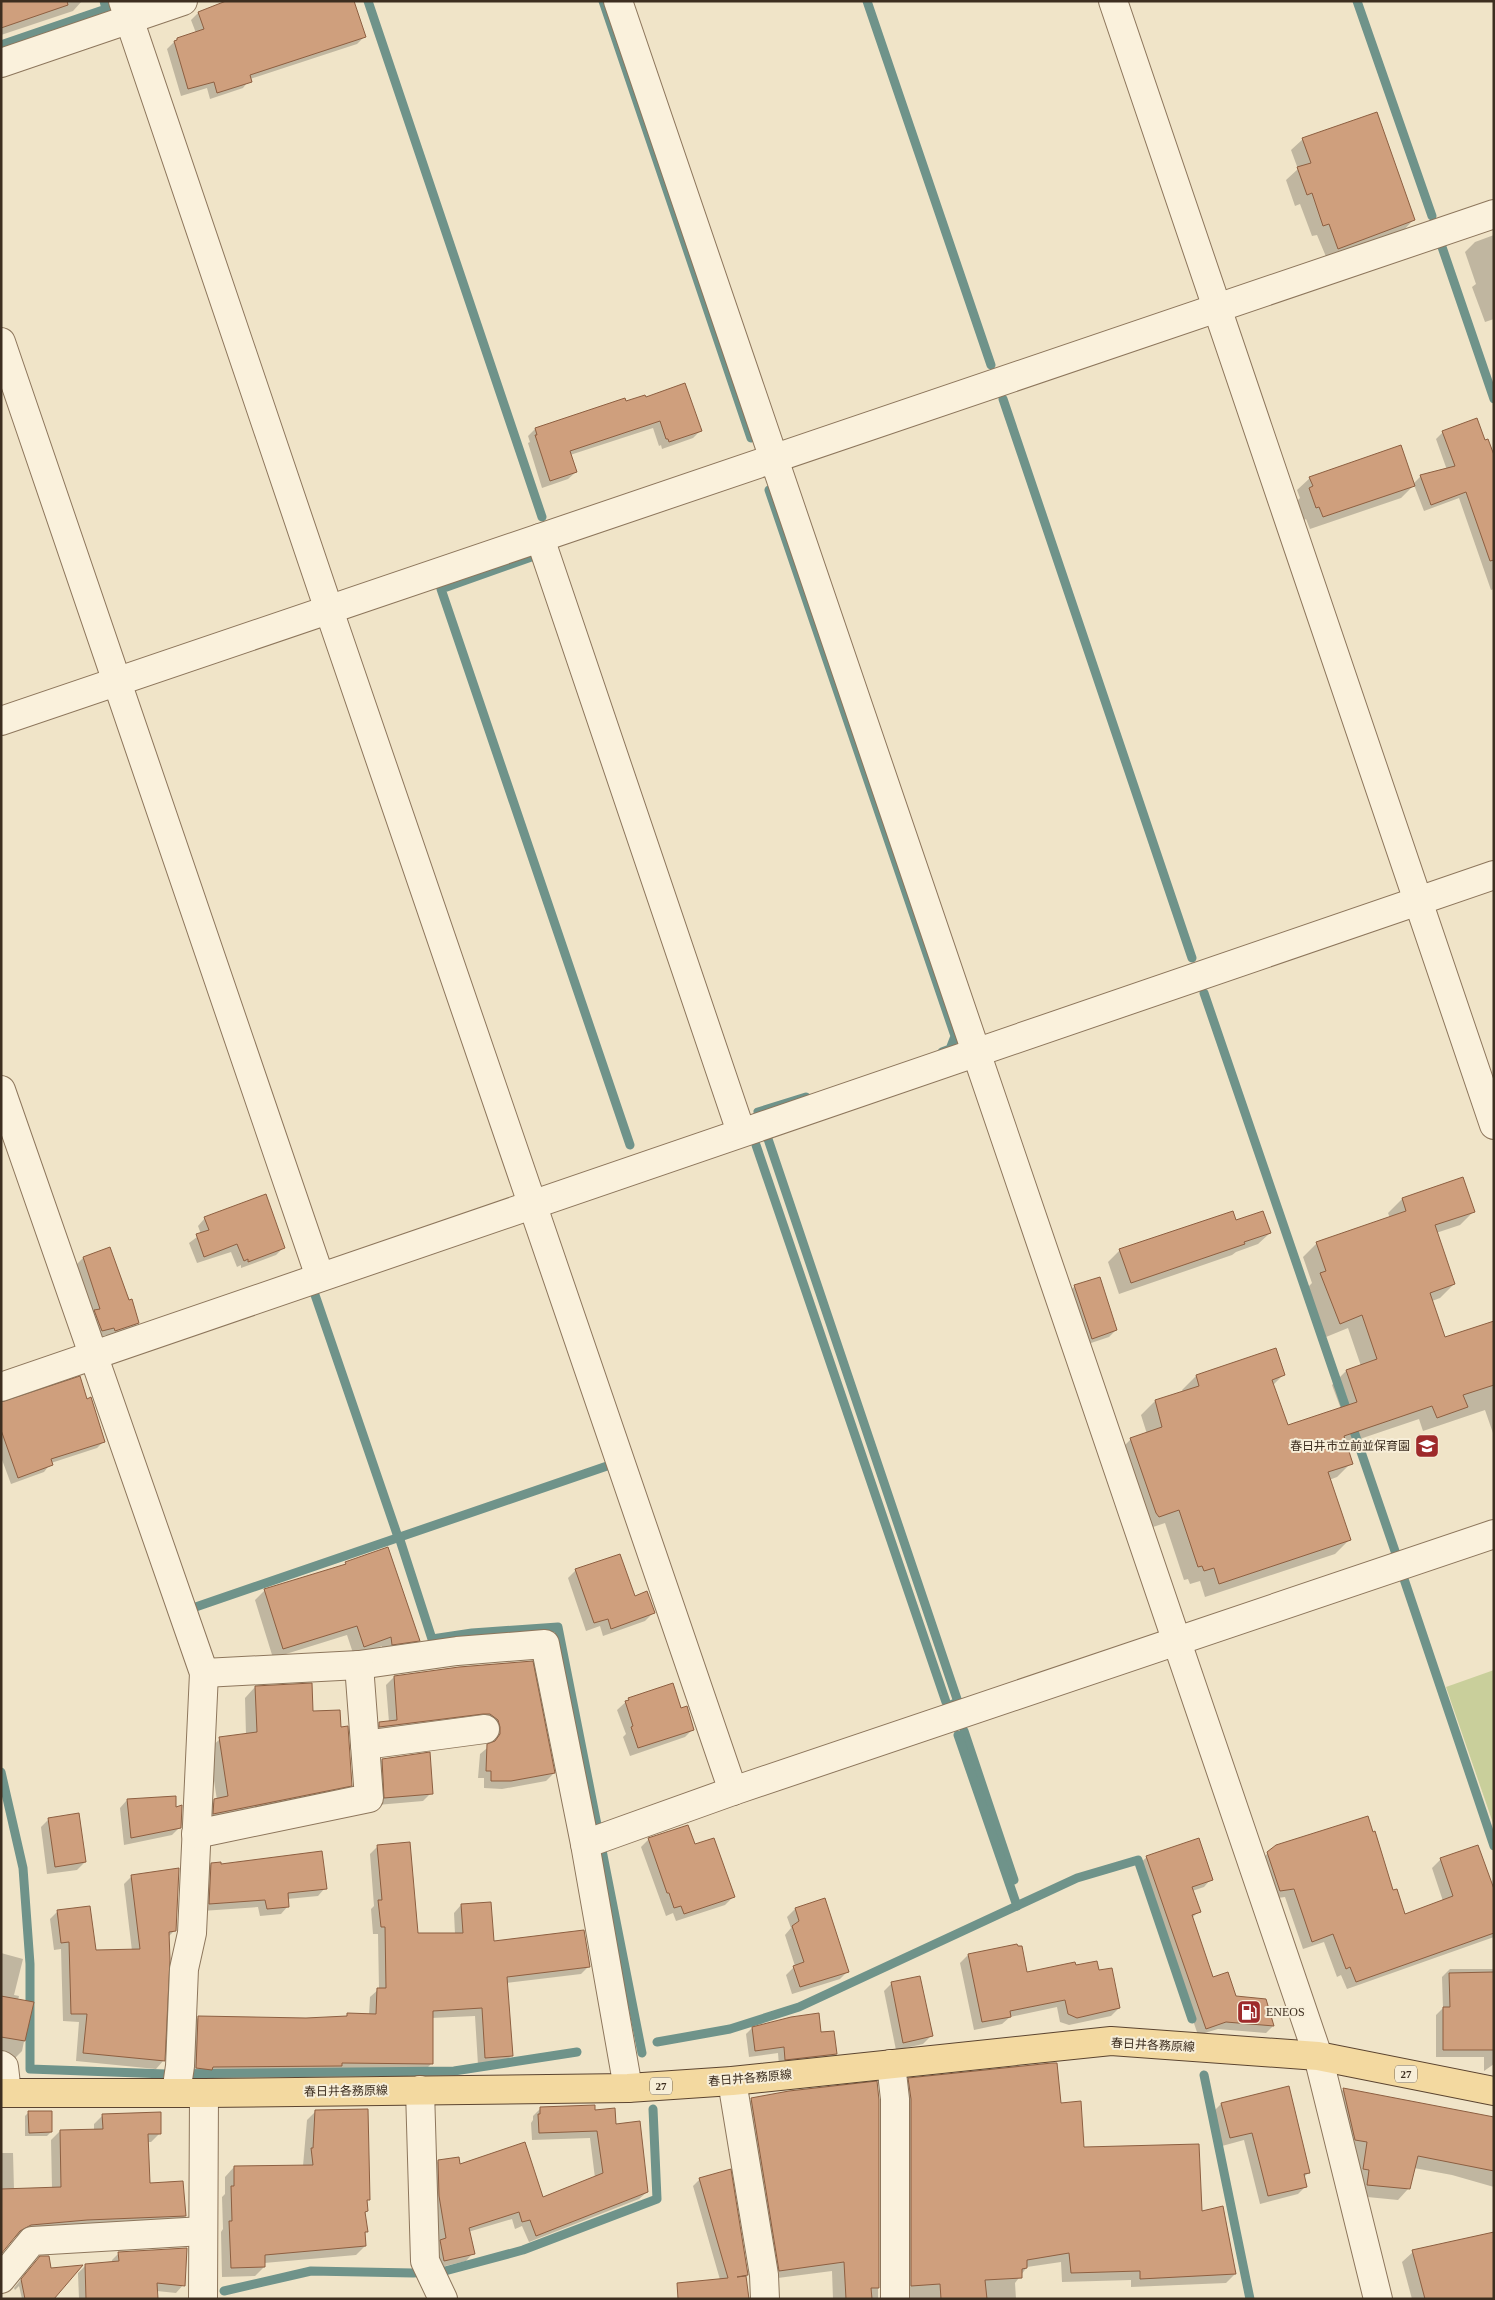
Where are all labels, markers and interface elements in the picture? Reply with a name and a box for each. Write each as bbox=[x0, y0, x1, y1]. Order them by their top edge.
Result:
school or university icon: 春日井市立前並保育園 bbox=[1414, 1433, 1440, 1459]
place label: 春日井市立前並保育園 bbox=[1290, 1439, 1410, 1453]
fuel station icon: ENEOS bbox=[1236, 1999, 1262, 2025]
place label: ENEOS bbox=[1266, 2005, 1305, 2019]
street label: 春日井各務原線 bbox=[1111, 2036, 1195, 2054]
road number: 27 bbox=[1395, 2066, 1417, 2082]
street label: 春日井各務原線 bbox=[708, 2067, 792, 2089]
road number: 27 bbox=[650, 2078, 672, 2094]
street label: 春日井各務原線 bbox=[304, 2083, 388, 2099]

